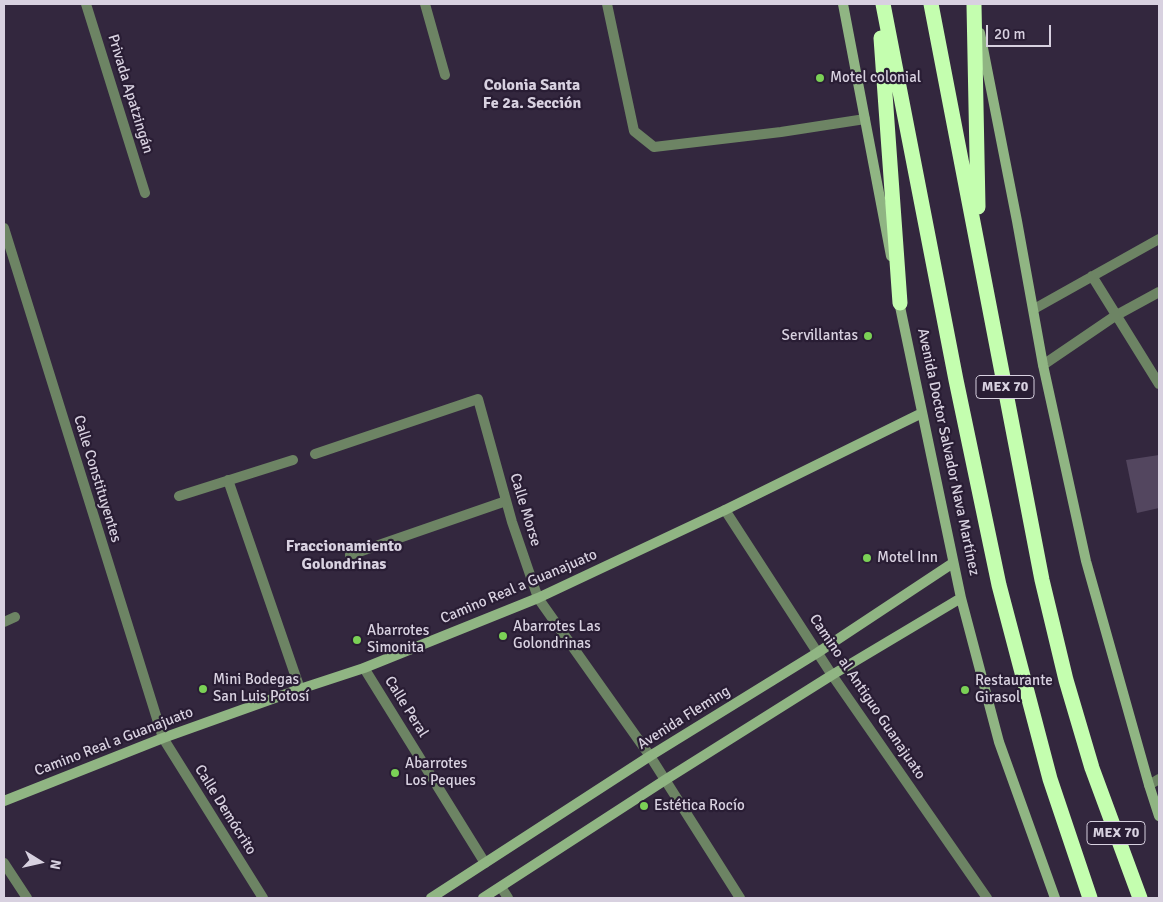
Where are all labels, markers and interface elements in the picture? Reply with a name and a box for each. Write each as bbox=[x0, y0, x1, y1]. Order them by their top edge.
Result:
scale bar bbox=[988, 15, 1053, 47]
text: 20 m bbox=[994, 25, 1025, 43]
street label: Privada Apatzingán bbox=[103, 32, 157, 156]
place label: Motel colonial bbox=[830, 69, 921, 87]
marker: Motel colonial bbox=[814, 72, 826, 84]
district label: Colonia Santa Fe 2a. Sección bbox=[483, 76, 581, 114]
place label: Servillantas bbox=[782, 327, 858, 345]
street label: Avenida Doctor Salvador Nava Martínez bbox=[913, 327, 983, 577]
marker: Servillantas bbox=[862, 330, 874, 342]
road number: MEX 70 bbox=[976, 376, 1034, 398]
street label: Calle Constituyentes bbox=[69, 413, 125, 545]
street label: Calle Morse bbox=[505, 471, 545, 549]
district label: Fraccionamiento Golondrinas bbox=[286, 537, 402, 575]
street label: Camino Real a Guanajuato bbox=[438, 546, 600, 628]
place label: Motel Inn bbox=[877, 549, 938, 567]
marker: Motel Inn bbox=[861, 552, 873, 564]
street label: Camino al Antiguo Guanajuato bbox=[805, 611, 929, 783]
place label: Abarrotes Las Golondrinas bbox=[513, 618, 600, 653]
place label: Abarrotes Simonita bbox=[367, 622, 429, 657]
marker: Abarrotes Las Golondrinas bbox=[497, 630, 509, 642]
marker: Abarrotes Simonita bbox=[351, 634, 363, 646]
place label: Mini Bodegas San Luis Potosí bbox=[213, 671, 309, 706]
place label: Restaurante Girasol bbox=[975, 672, 1053, 707]
street label: Calle Peral bbox=[380, 673, 432, 741]
street label: Avenida Fleming bbox=[634, 682, 734, 754]
marker: Mini Bodegas San Luis Potosí bbox=[197, 683, 209, 695]
marker: Restaurante Girasol bbox=[959, 684, 971, 696]
street label: Camino Real a Guanajuato bbox=[32, 703, 196, 781]
place label: Abarrotes Los Peques bbox=[405, 755, 476, 790]
street label: Calle Demócrito bbox=[190, 762, 260, 858]
marker: Abarrotes Los Peques bbox=[389, 767, 401, 779]
place label: Estética Rocío bbox=[654, 797, 745, 815]
marker: Estética Rocío bbox=[638, 800, 650, 812]
road number: MEX 70 bbox=[1087, 821, 1145, 844]
north arrow bbox=[15, 837, 65, 887]
text: N bbox=[46, 858, 64, 871]

